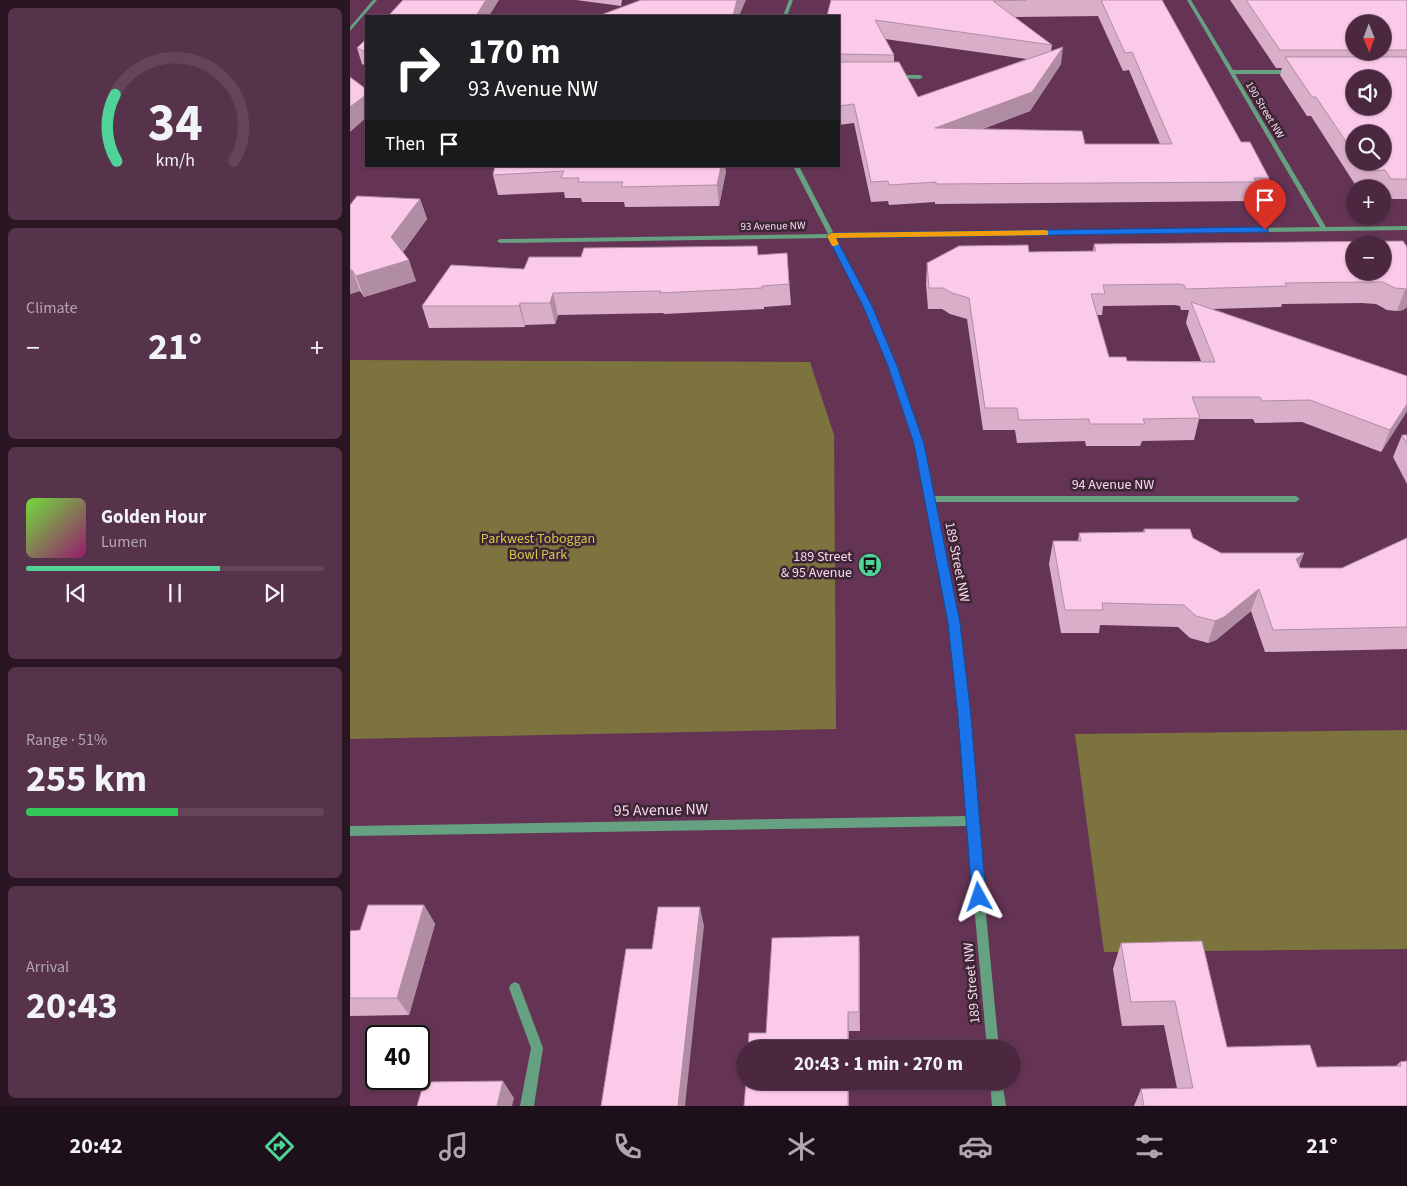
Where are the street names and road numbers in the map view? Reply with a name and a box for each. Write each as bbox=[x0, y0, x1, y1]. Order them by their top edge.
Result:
street label: 190 Street NW bbox=[1242, 79, 1288, 142]
street label: 93 Avenue NW bbox=[740, 218, 806, 234]
street label: 94 Avenue NW bbox=[1072, 475, 1154, 495]
street label: 189 Street NW bbox=[939, 520, 975, 604]
street label: 95 Avenue NW bbox=[614, 798, 709, 822]
street label: 189 Street NW bbox=[958, 941, 986, 1025]

